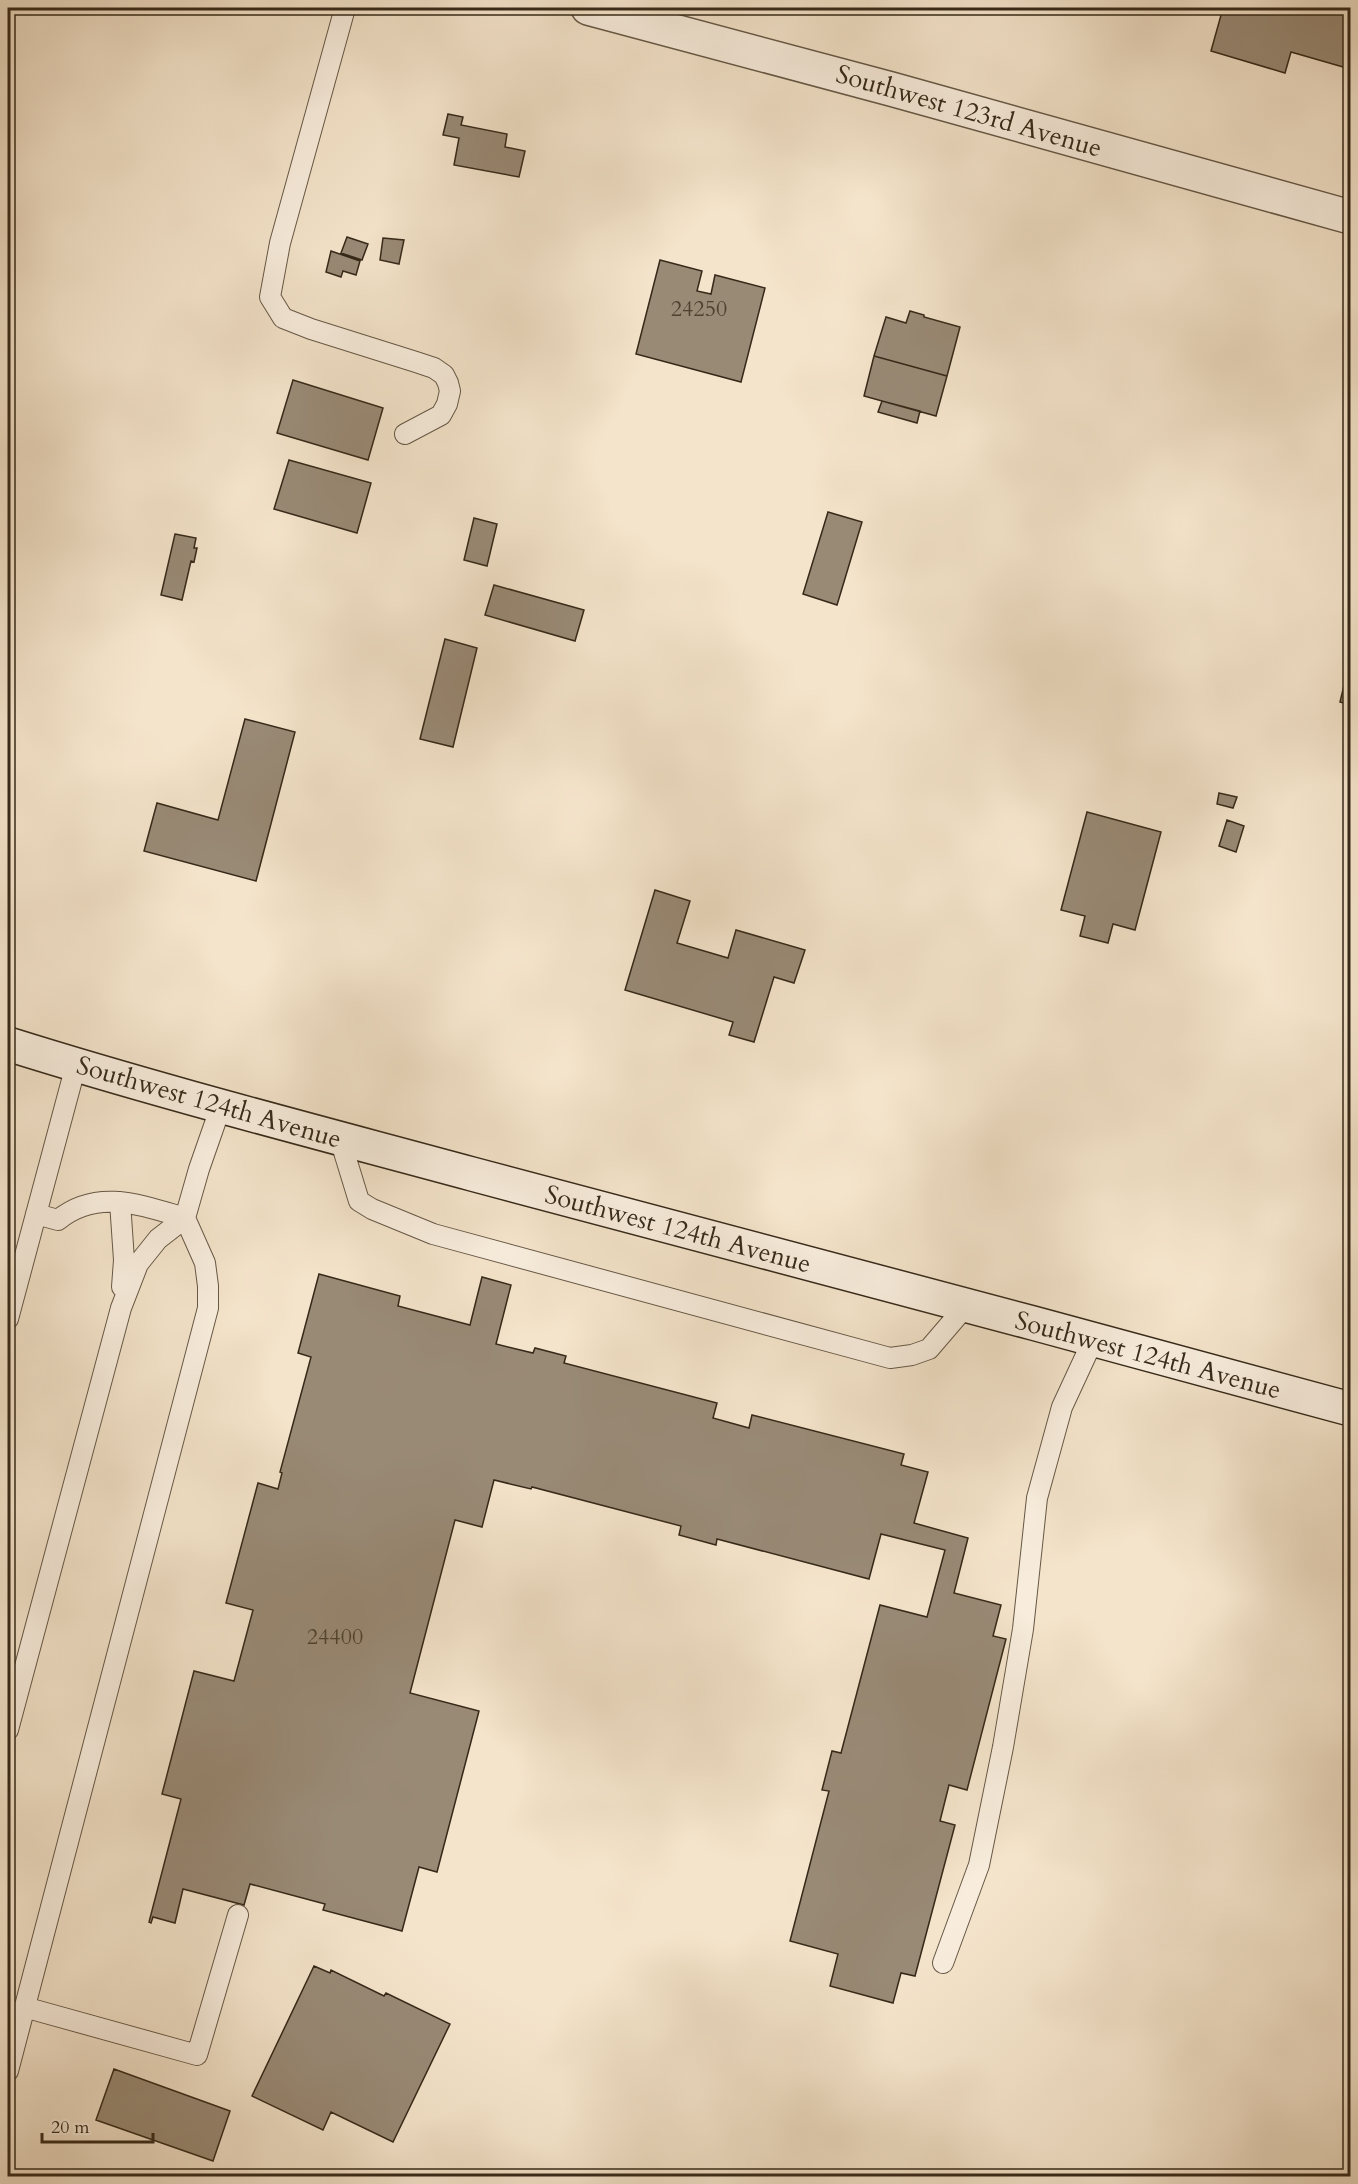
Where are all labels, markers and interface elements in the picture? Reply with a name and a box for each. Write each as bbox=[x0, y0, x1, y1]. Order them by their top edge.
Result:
street label: Southwest 123rd Avenue bbox=[832, 56, 1106, 166]
house number: 24250 bbox=[671, 294, 727, 324]
street label: Southwest 124th Avenue bbox=[72, 1047, 346, 1157]
street label: Southwest 124th Avenue bbox=[541, 1177, 815, 1281]
street label: Southwest 124th Avenue bbox=[1011, 1303, 1285, 1407]
house number: 24400 bbox=[307, 1622, 363, 1652]
scale bar bbox=[42, 2106, 153, 2144]
text: 20 m bbox=[51, 2115, 90, 2140]

